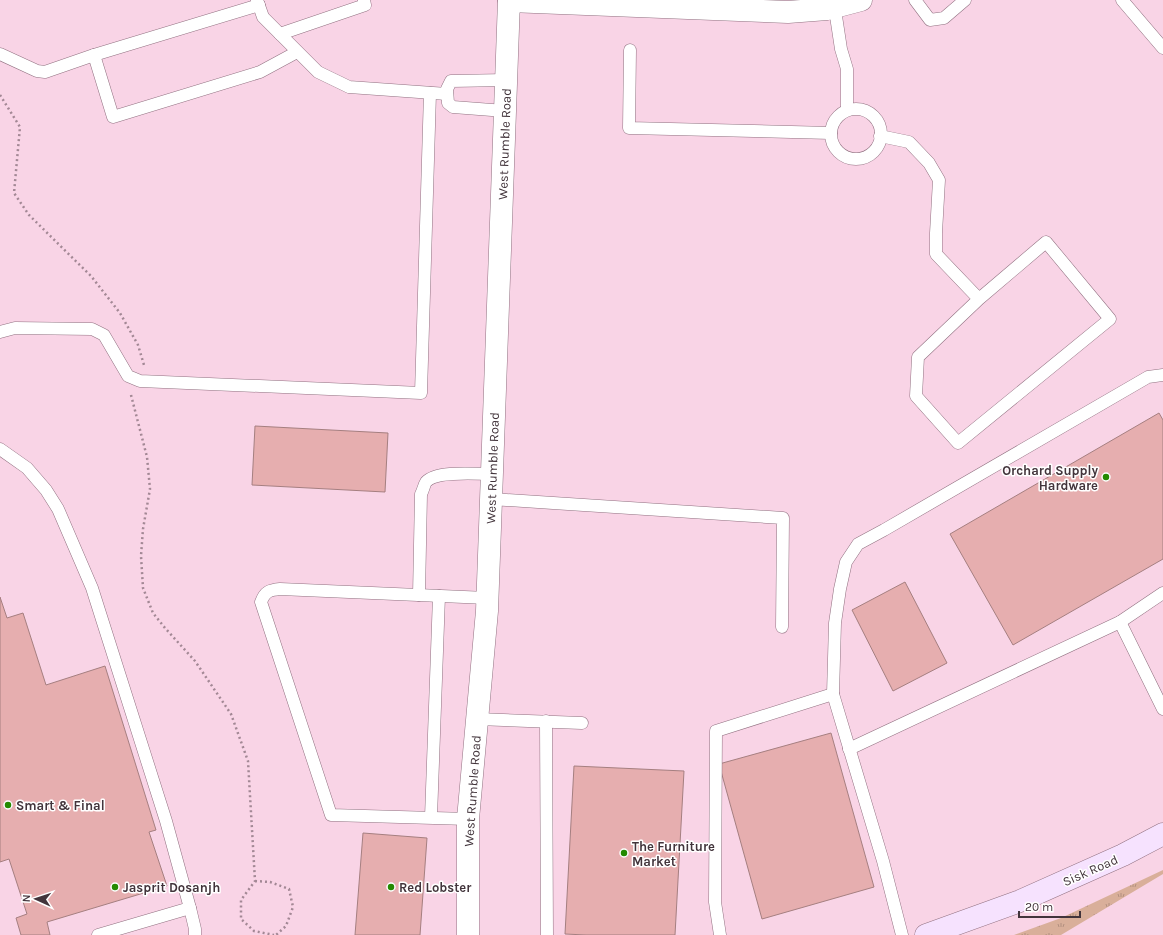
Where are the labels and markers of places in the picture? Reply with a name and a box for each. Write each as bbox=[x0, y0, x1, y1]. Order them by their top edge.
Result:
place label: Orchard Supply Hardware bbox=[1002, 463, 1098, 493]
marker: Orchard Supply Hardware bbox=[1101, 472, 1111, 482]
place label: Smart & Final bbox=[16, 798, 105, 813]
marker: Smart & Final bbox=[3, 800, 13, 810]
place label: The Furniture Market bbox=[632, 839, 715, 869]
marker: The Furniture Market bbox=[619, 848, 629, 858]
place label: Jasprit Dosanjh bbox=[123, 880, 220, 895]
place label: Red Lobster bbox=[399, 880, 472, 895]
marker: Jasprit Dosanjh bbox=[110, 882, 120, 892]
marker: Red Lobster bbox=[386, 882, 396, 892]

